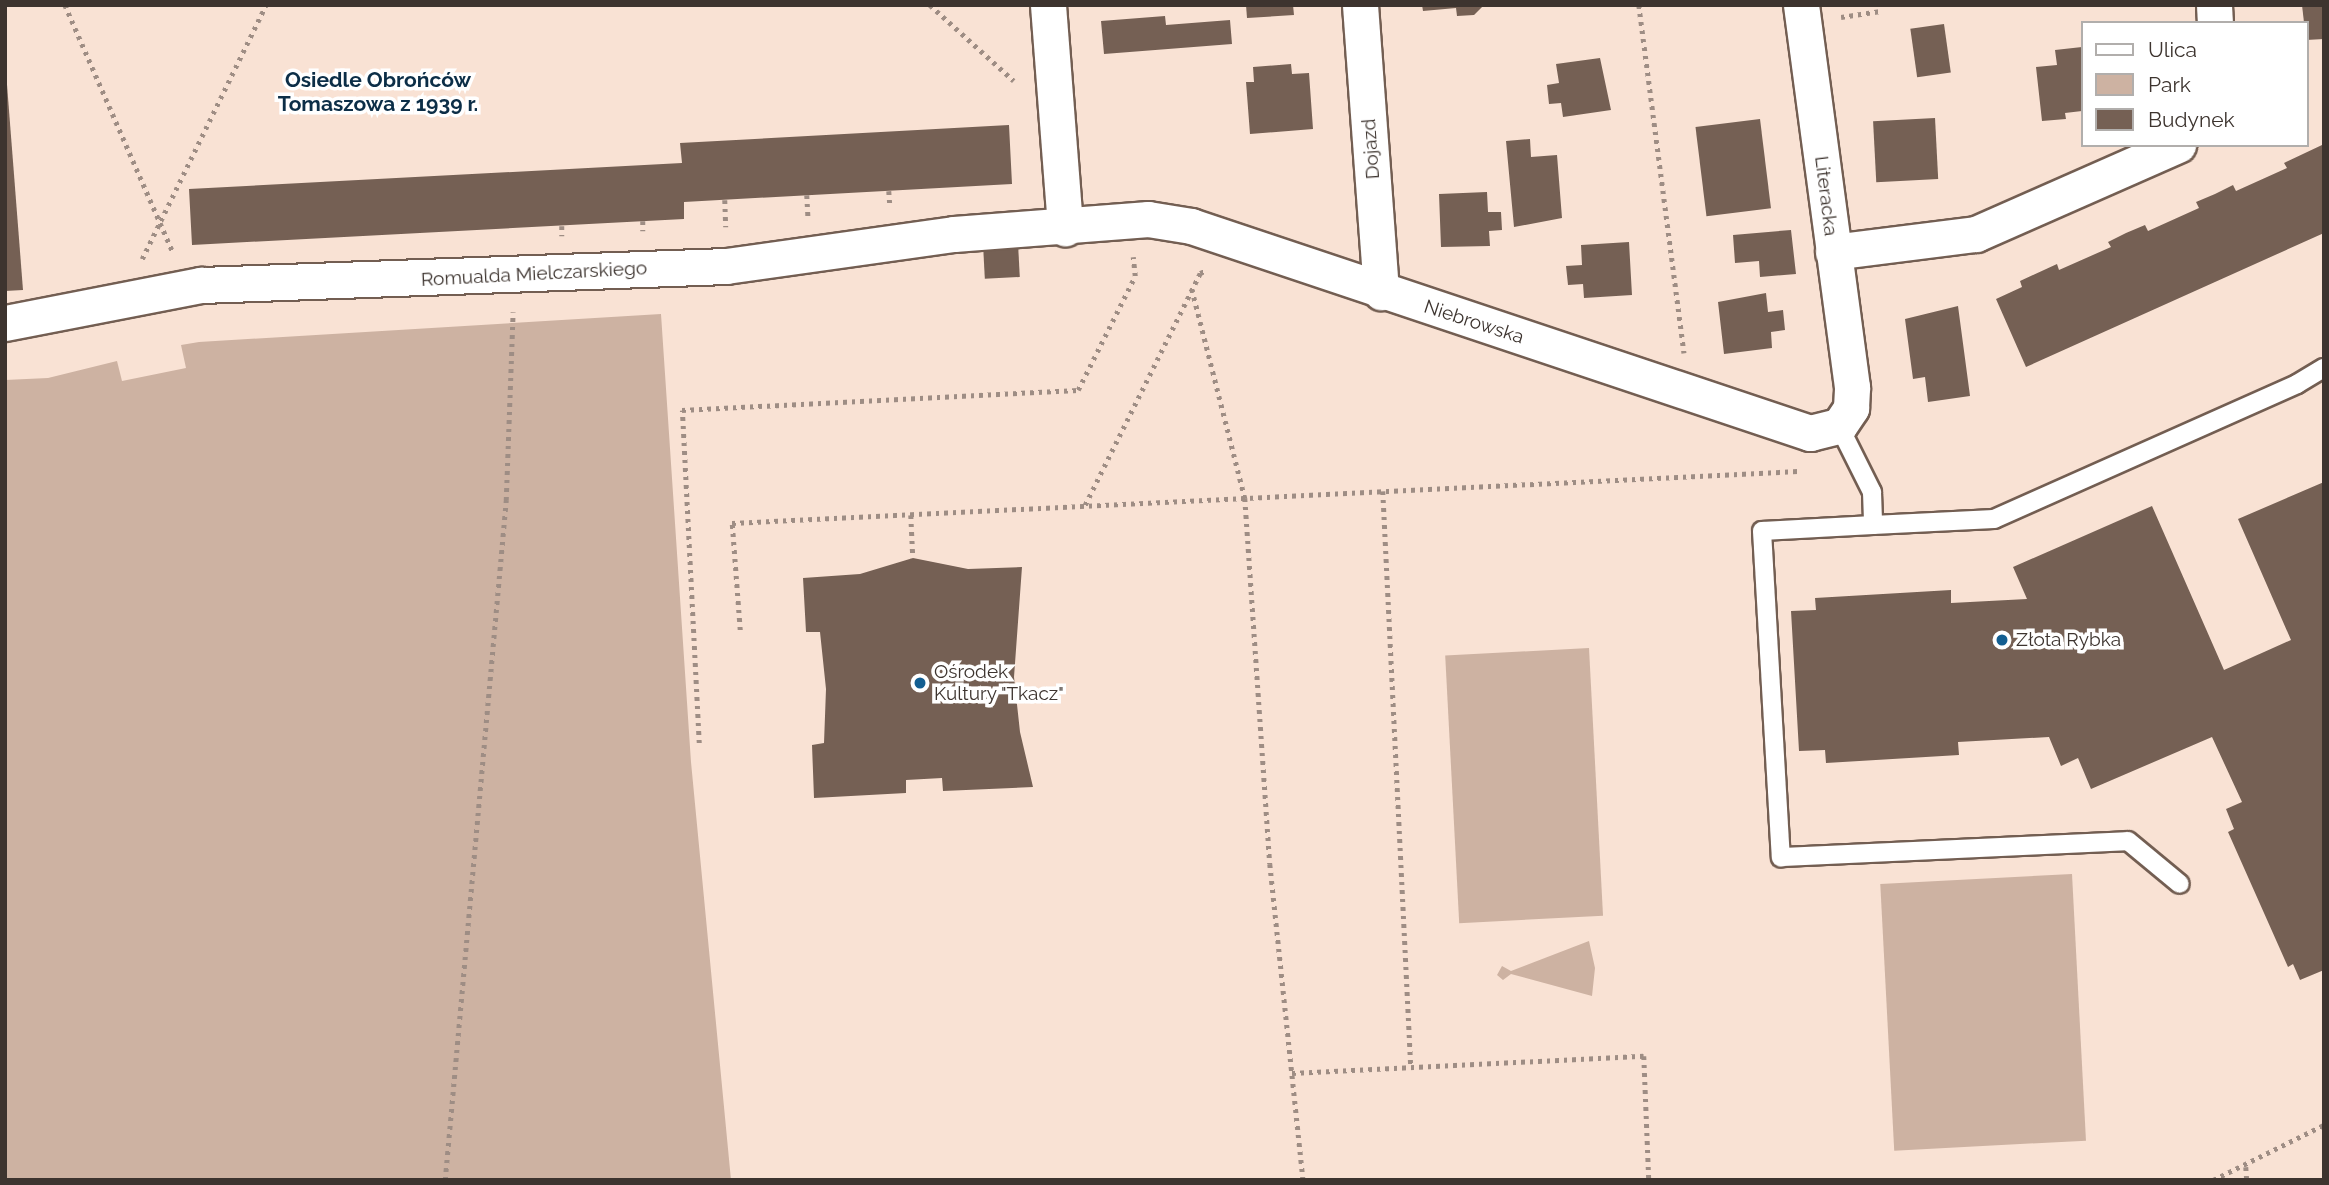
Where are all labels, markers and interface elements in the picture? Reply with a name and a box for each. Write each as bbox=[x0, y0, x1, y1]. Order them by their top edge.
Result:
legend bbox=[2080, 21, 2308, 147]
text: Ulica bbox=[2148, 37, 2197, 62]
district label: Osiedle Obrońców Tomaszowa z 1939 r. bbox=[278, 67, 478, 117]
text: Park bbox=[2148, 72, 2191, 97]
text: Budynek bbox=[2148, 107, 2235, 132]
street label: Dojazd bbox=[1358, 118, 1384, 180]
street label: Literacka bbox=[1810, 155, 1842, 237]
street label: Romualda Mielczarskiego bbox=[420, 257, 648, 291]
street label: Niebrowska bbox=[1421, 295, 1527, 349]
place label: Złota Rybka bbox=[2016, 629, 2121, 651]
marker: Złota Rybka bbox=[1994, 632, 2010, 648]
place label: Ośrodek Kultury "Tkacz" bbox=[934, 661, 1065, 705]
marker: Ośrodek Kultury "Tkacz" bbox=[912, 675, 928, 691]

